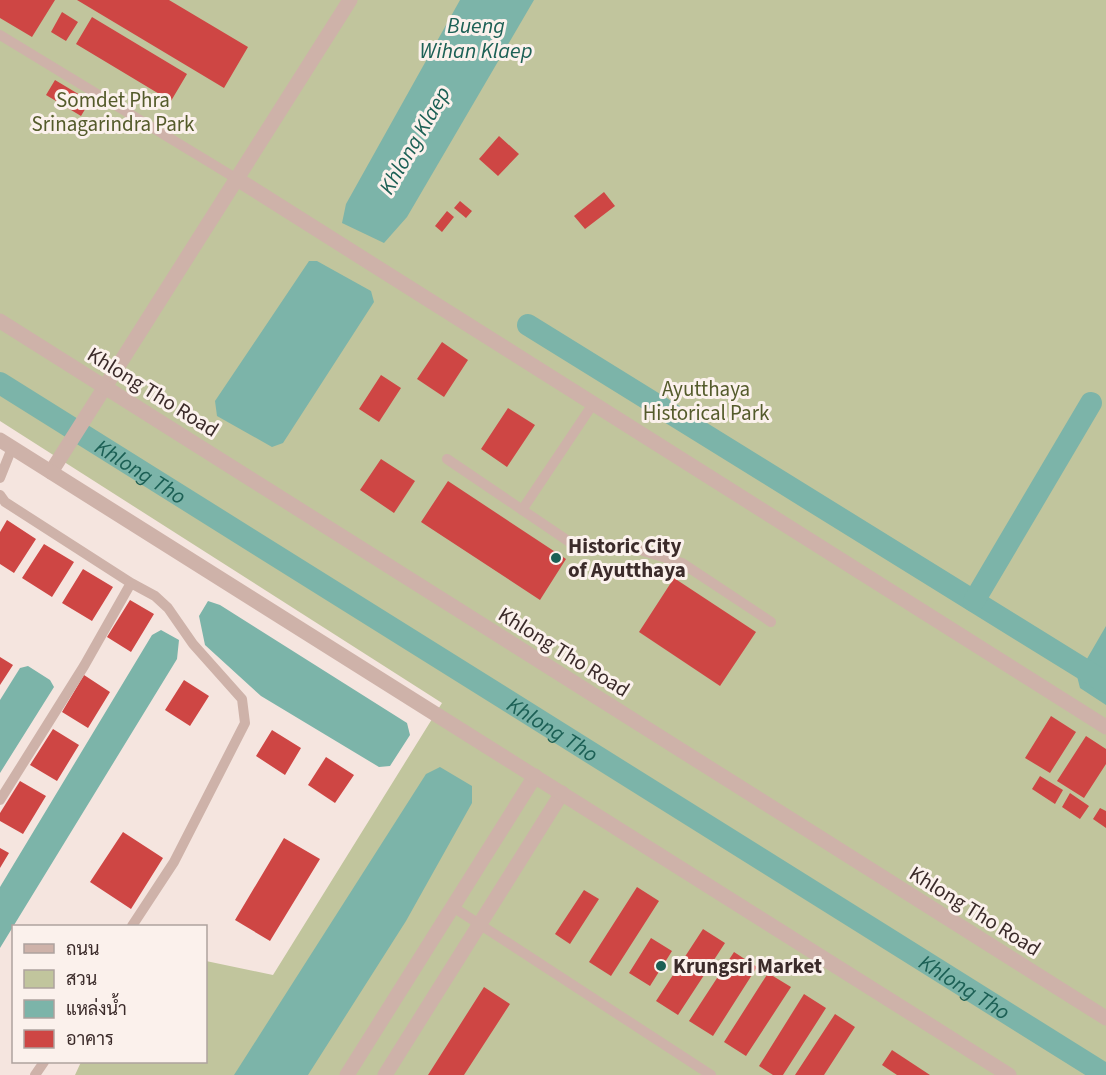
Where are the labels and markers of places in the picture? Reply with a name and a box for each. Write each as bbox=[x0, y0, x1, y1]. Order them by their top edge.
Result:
place label: Historic City of Ayutthaya bbox=[568, 531, 686, 585]
marker: Historic City of Ayutthaya bbox=[549, 551, 563, 565]
place label: Krungsri Market bbox=[673, 951, 822, 981]
marker: Krungsri Market bbox=[654, 959, 668, 973]

